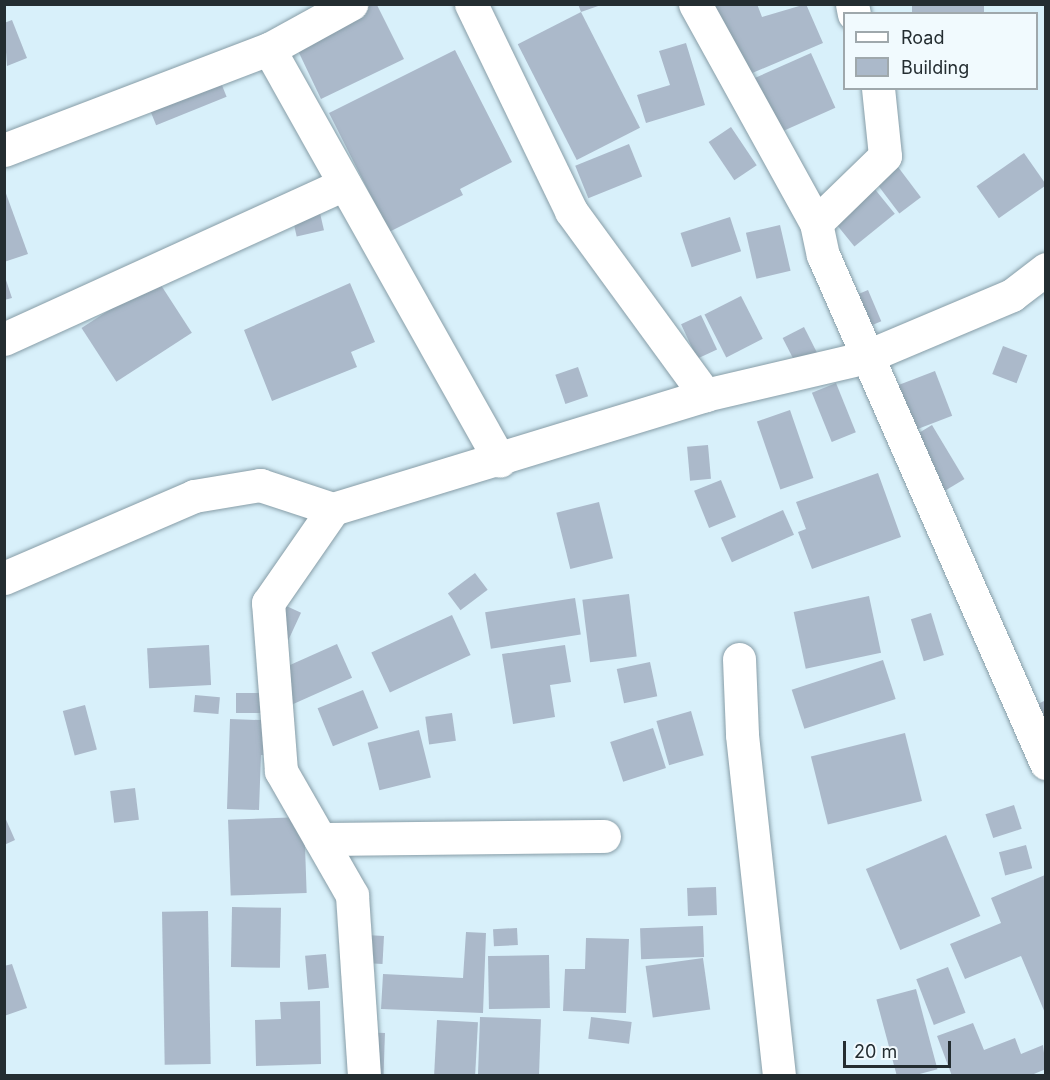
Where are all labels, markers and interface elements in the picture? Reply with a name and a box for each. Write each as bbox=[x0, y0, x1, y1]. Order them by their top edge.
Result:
legend bbox=[843, 12, 1038, 90]
text: Road bbox=[901, 27, 944, 48]
text: Building bbox=[901, 57, 969, 78]
scale bar bbox=[846, 1029, 954, 1067]
text: 20 m bbox=[854, 1041, 897, 1062]

